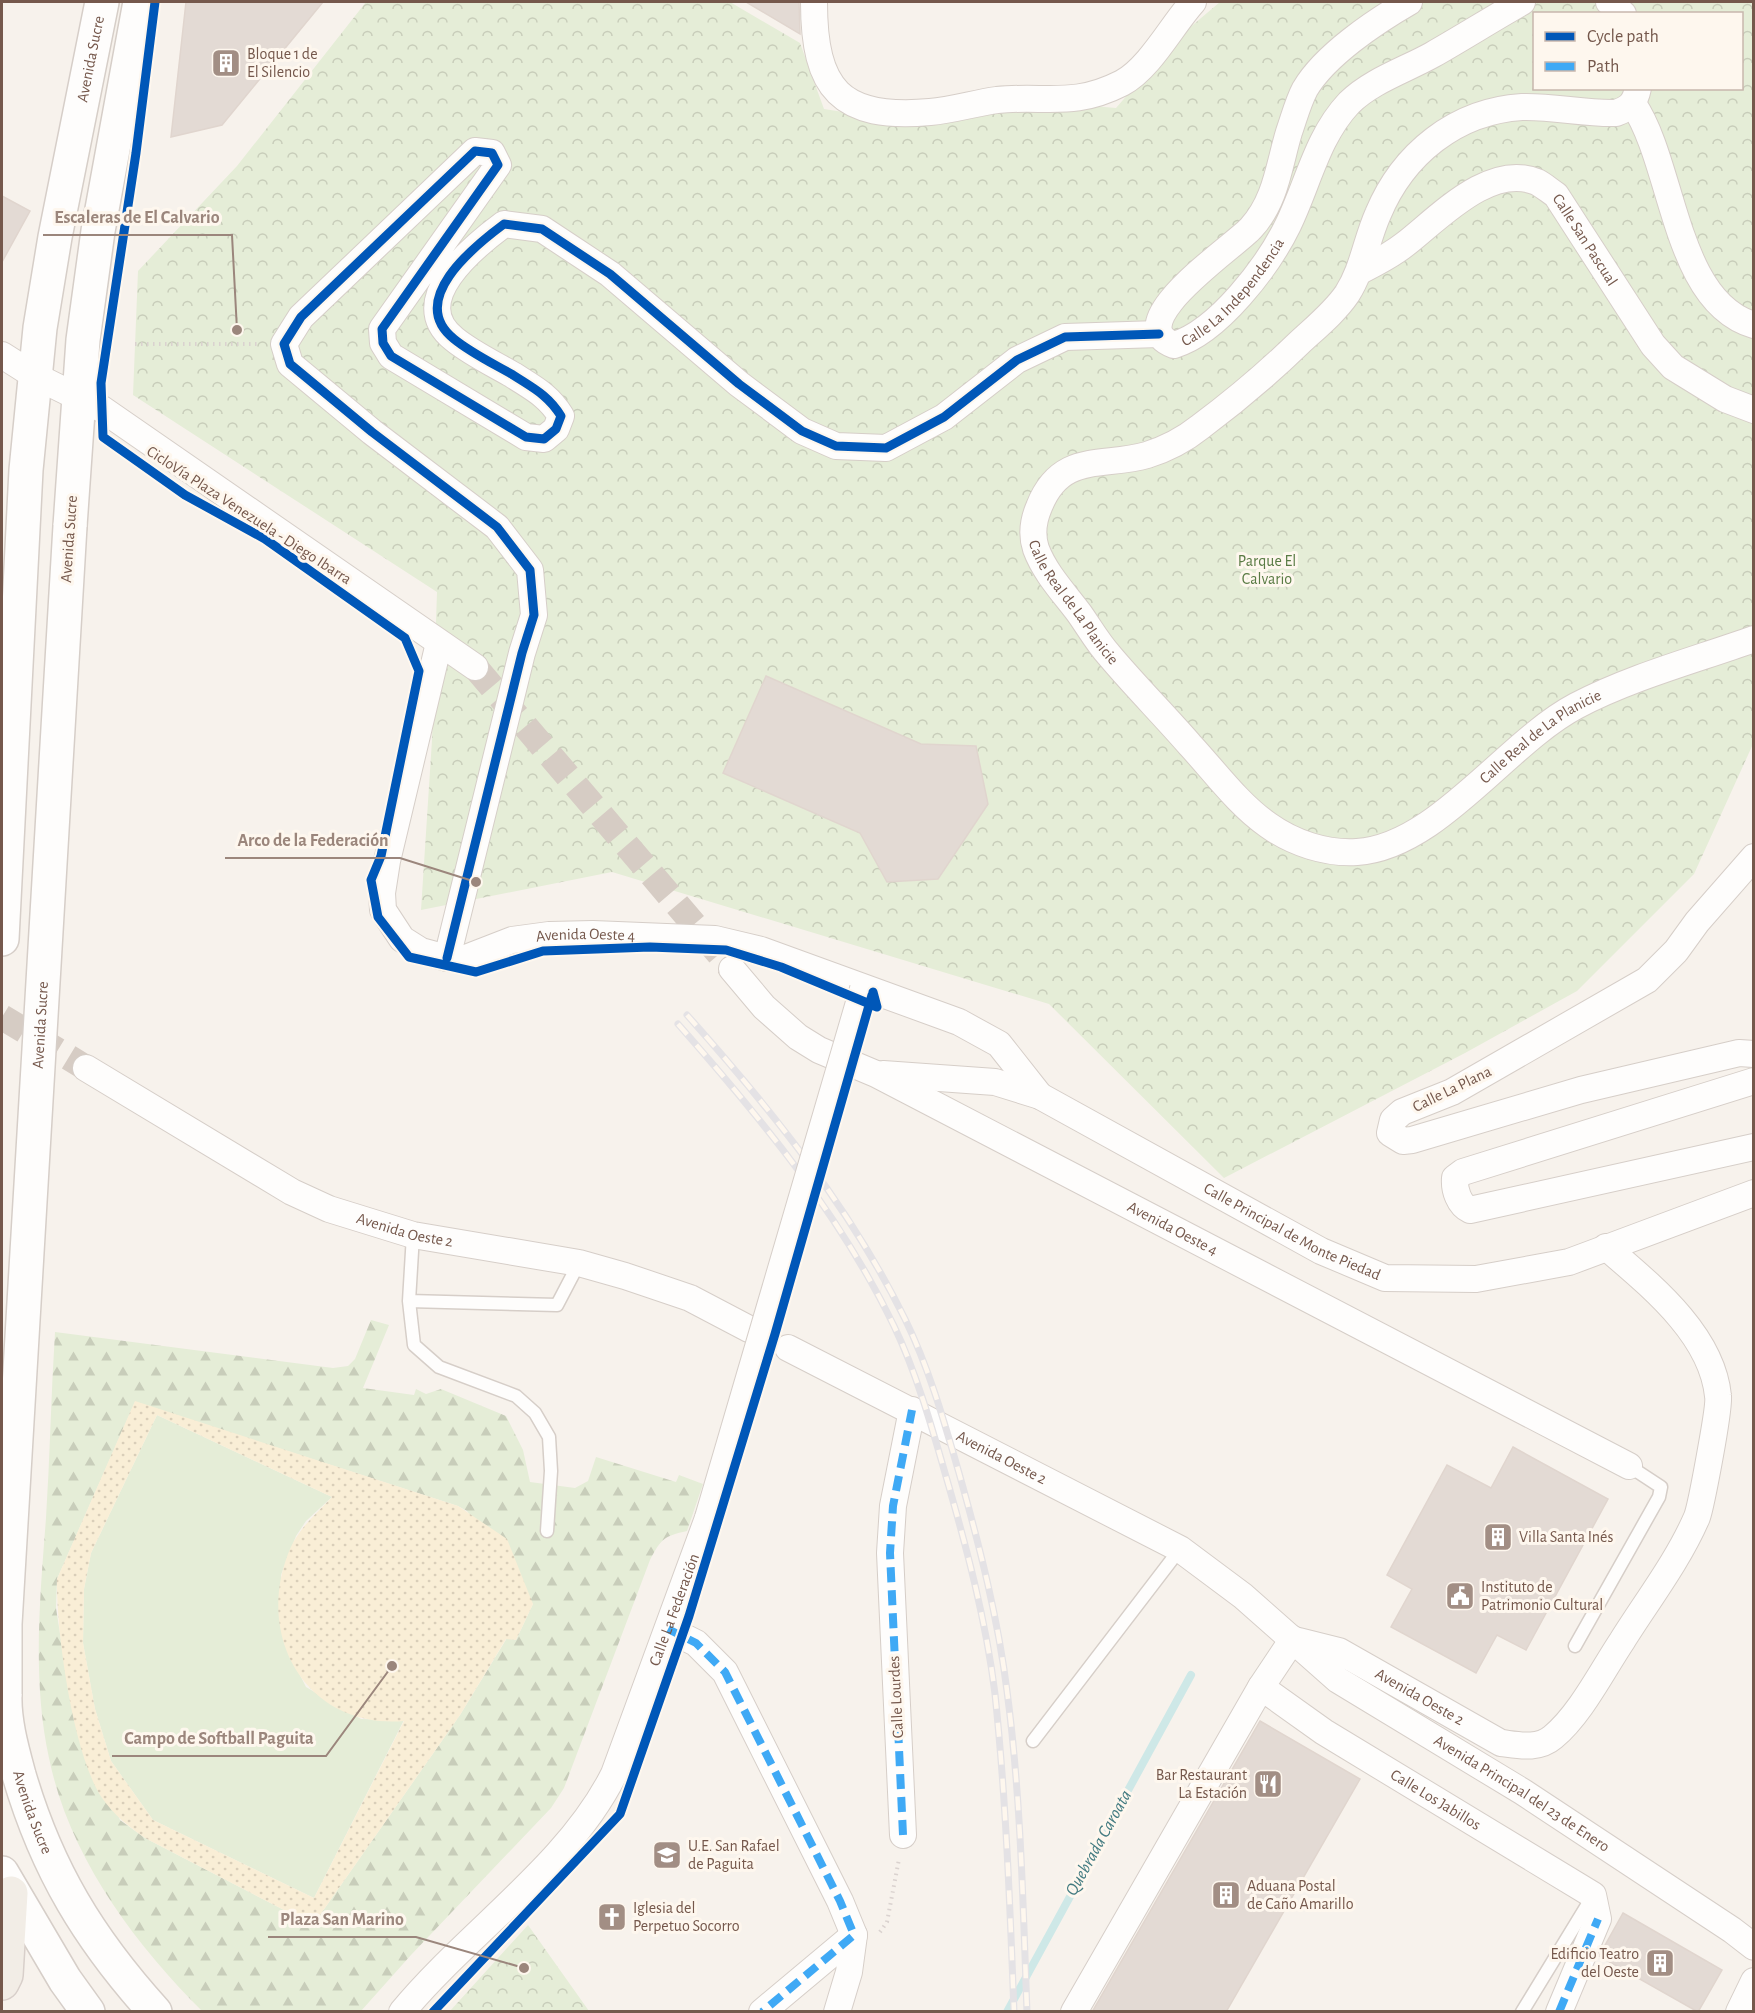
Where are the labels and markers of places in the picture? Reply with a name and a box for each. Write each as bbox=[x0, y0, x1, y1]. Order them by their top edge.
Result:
place label: Bloque 1 de El Silencio bbox=[247, 46, 318, 80]
building icon: Bloque 1 de El Silencio bbox=[210, 47, 242, 79]
callout: Escaleras de El Calvario bbox=[43, 199, 232, 235]
callout: Arco de la Federación bbox=[225, 822, 400, 858]
building icon: Villa Santa Inés bbox=[1482, 1521, 1514, 1553]
place label: Villa Santa Inés bbox=[1519, 1529, 1613, 1545]
place label: Instituto de Patrimonio Cultural bbox=[1481, 1579, 1603, 1613]
public building icon: Instituto de Patrimonio Cultural bbox=[1444, 1580, 1476, 1612]
callout: Campo de Softball Paguita bbox=[112, 1720, 326, 1756]
place label: Bar Restaurant La Estación bbox=[1156, 1767, 1247, 1801]
restaurant icon: Bar Restaurant La Estación bbox=[1252, 1768, 1284, 1800]
place label: U.E. San Rafael de Paguita bbox=[688, 1838, 780, 1872]
school or university icon: U.E. San Rafael de Paguita bbox=[651, 1839, 683, 1871]
place label: Aduana Postal de Caño Amarillo bbox=[1247, 1878, 1354, 1912]
building icon: Aduana Postal de Caño Amarillo bbox=[1210, 1879, 1242, 1911]
place label: Iglesia del Perpetuo Socorro bbox=[633, 1900, 740, 1934]
callout: Plaza San Marino bbox=[268, 1901, 416, 1937]
church icon: Iglesia del Perpetuo Socorro bbox=[596, 1901, 628, 1933]
place label: Edificio Teatro del Oeste bbox=[1550, 1946, 1639, 1980]
building icon: Edificio Teatro del Oeste bbox=[1644, 1947, 1676, 1979]

